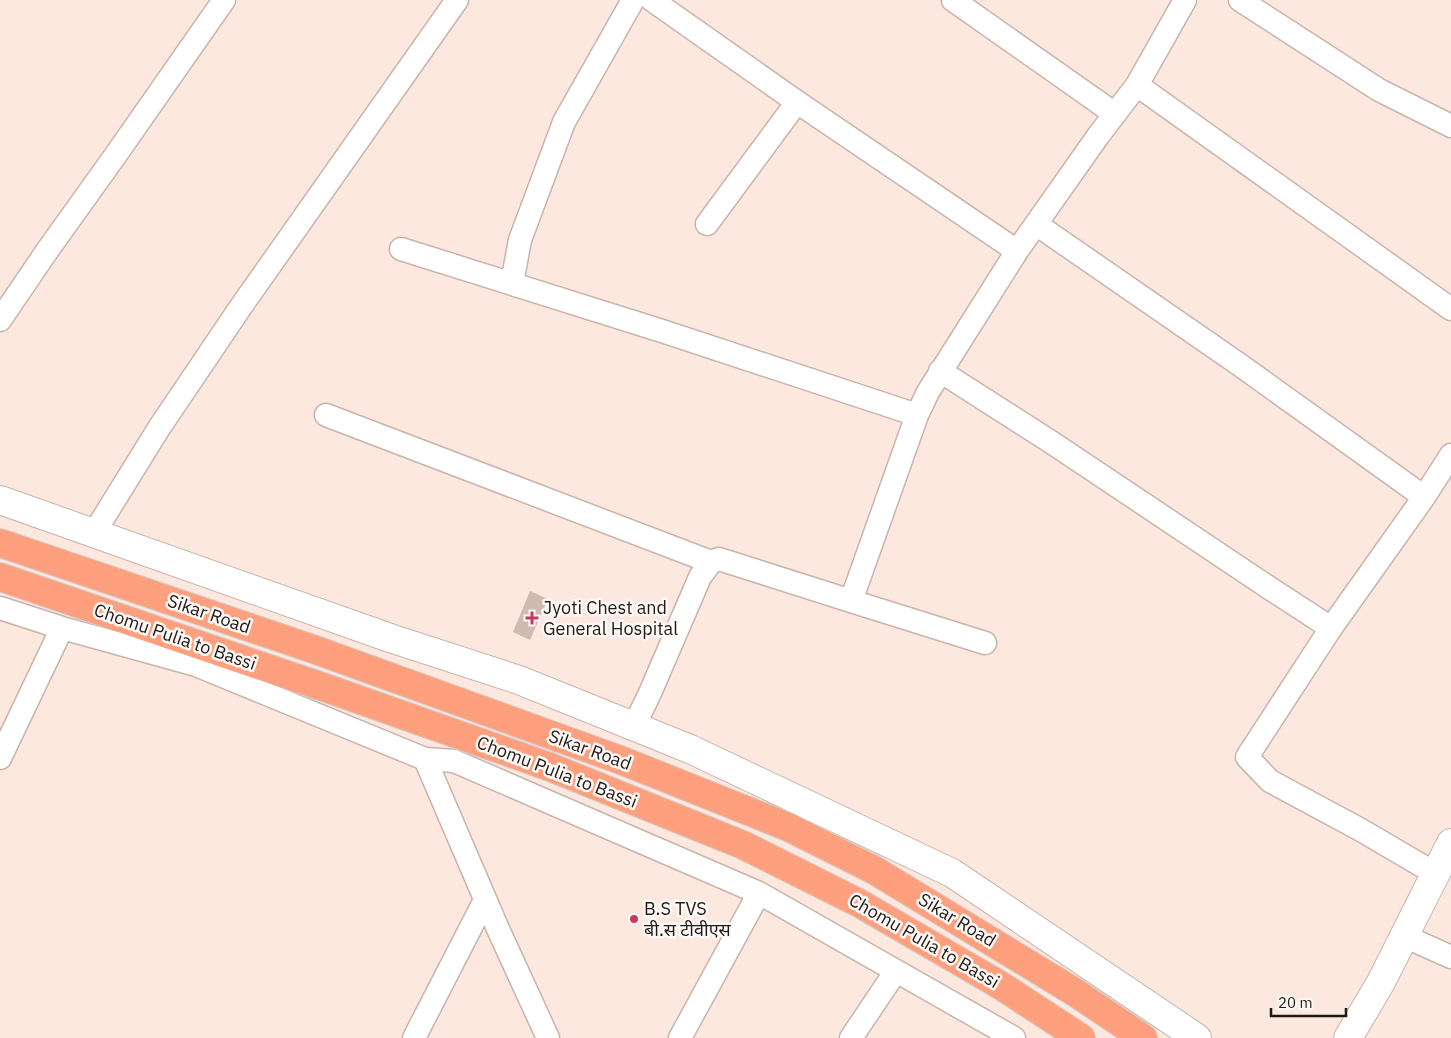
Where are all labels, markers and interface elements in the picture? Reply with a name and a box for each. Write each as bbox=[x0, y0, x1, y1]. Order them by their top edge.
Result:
street label: Sikar Road bbox=[165, 589, 254, 638]
place label: Jyoti Chest and General Hospital bbox=[543, 596, 678, 640]
street label: Chomu Pulia to Bassi bbox=[91, 598, 259, 675]
marker: Jyoti Chest and General Hospital bbox=[525, 611, 539, 625]
street label: Sikar Road bbox=[546, 724, 635, 775]
street label: Chomu Pulia to Bassi bbox=[474, 730, 641, 813]
street label: Chomu Pulia to Bassi bbox=[845, 888, 1004, 993]
street label: Sikar Road bbox=[914, 888, 1000, 952]
place label: B.S TVS बी.स टीवीएस bbox=[644, 897, 732, 941]
marker: B.S TVS बी.स टीवीएस bbox=[628, 913, 640, 925]
scale bar bbox=[1271, 986, 1346, 1018]
text: 20 m bbox=[1278, 993, 1313, 1012]

